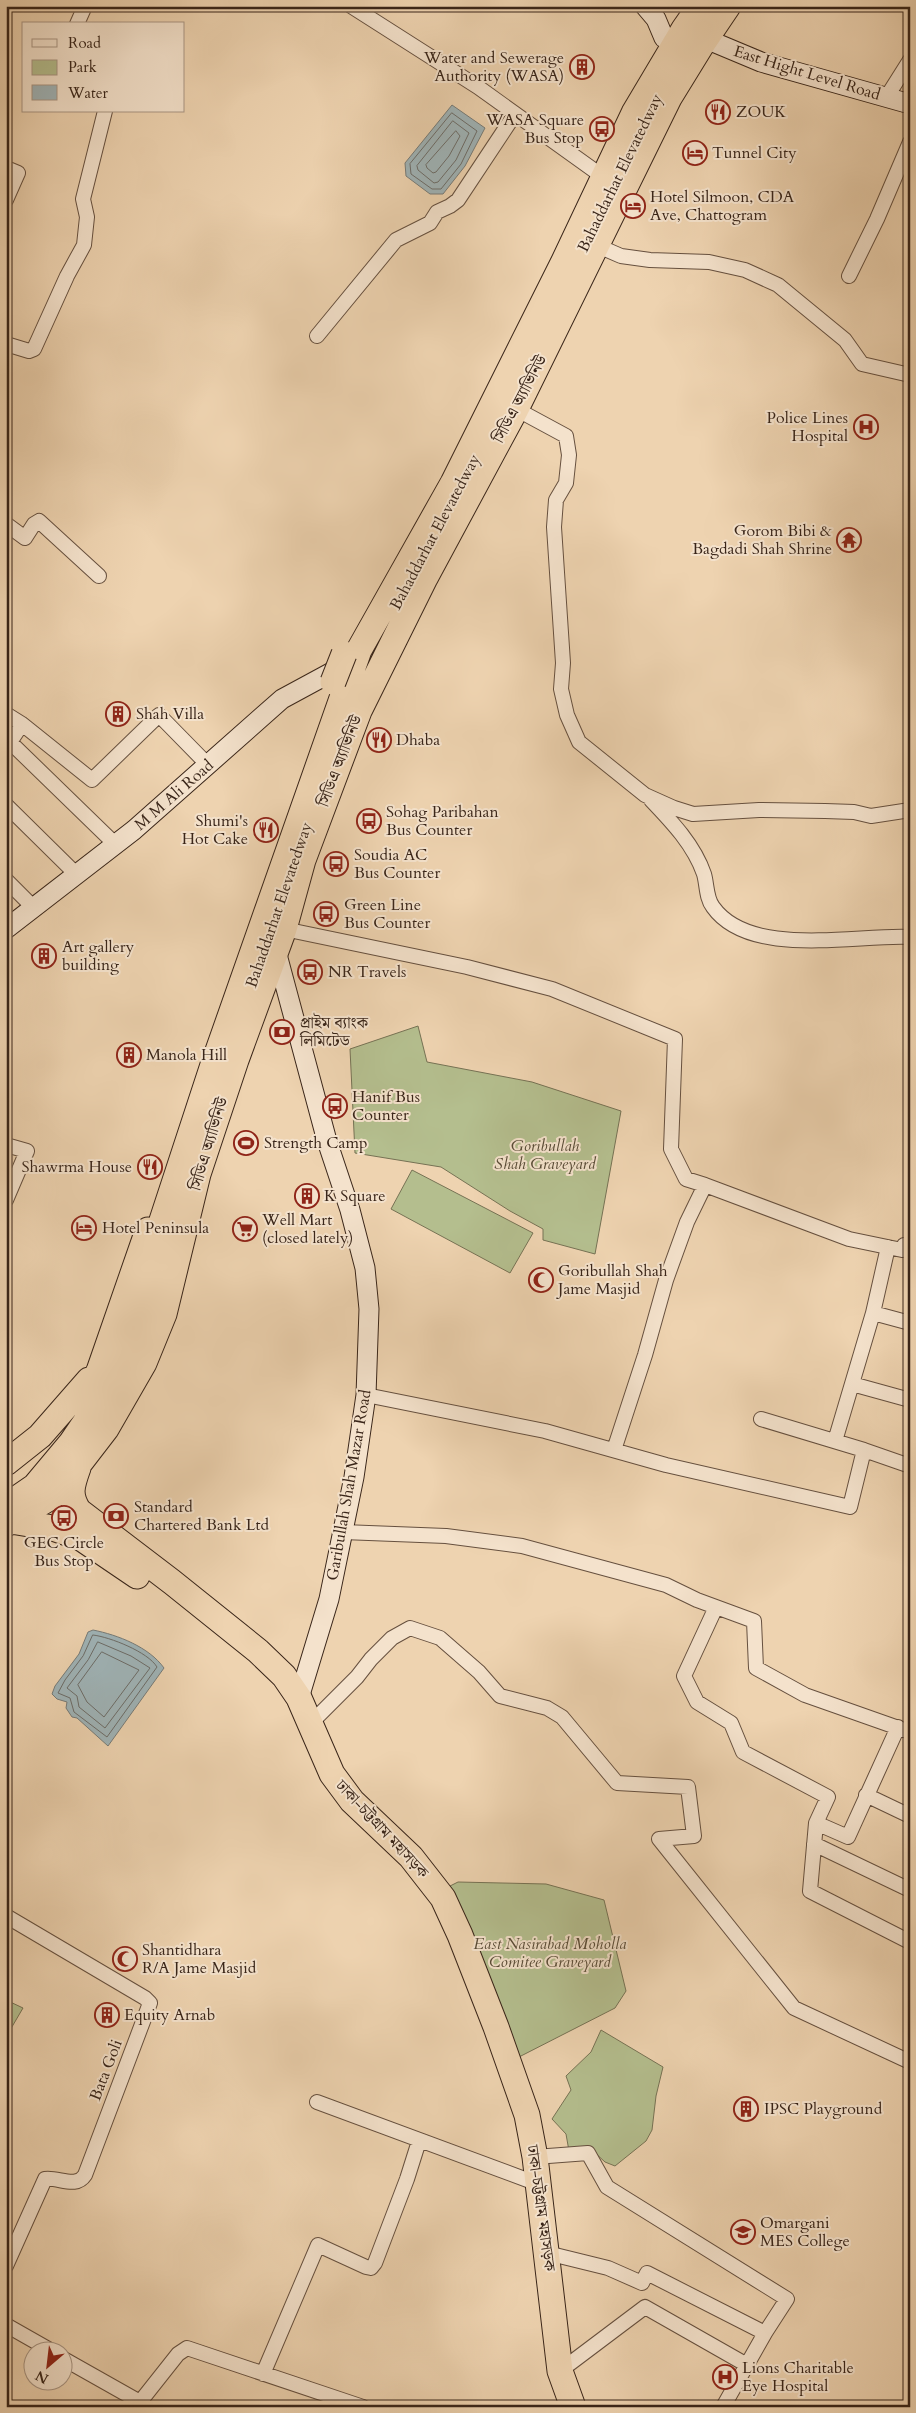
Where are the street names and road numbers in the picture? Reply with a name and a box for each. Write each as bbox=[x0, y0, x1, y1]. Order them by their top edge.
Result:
street label: East Hight Level Road bbox=[731, 40, 884, 106]
street label: Bahaddarhat Elevatedway bbox=[572, 90, 668, 256]
street label: সিডিএ অ্যাভিনিউ bbox=[487, 350, 553, 448]
street label: Bahaddarhat Elevatedway bbox=[385, 450, 486, 614]
street label: সিডিএ অ্যাভিনিউ bbox=[312, 711, 368, 811]
street label: M M Ali Road bbox=[130, 754, 219, 835]
street label: Bahaddarhat Elevatedway bbox=[240, 819, 318, 991]
street label: সিডিএ অ্যাভিনিউ bbox=[184, 1094, 234, 1194]
street label: Garibullah Shah Mazar Road bbox=[321, 1387, 377, 1582]
street label: ঢাকা-চট্টগ্রাম মহাসড়ক bbox=[330, 1774, 434, 1884]
street label: Bata Goli bbox=[84, 2036, 128, 2104]
street label: ঢাকা-চট্টগ্রাম মহাসড়ক bbox=[521, 2142, 561, 2273]

